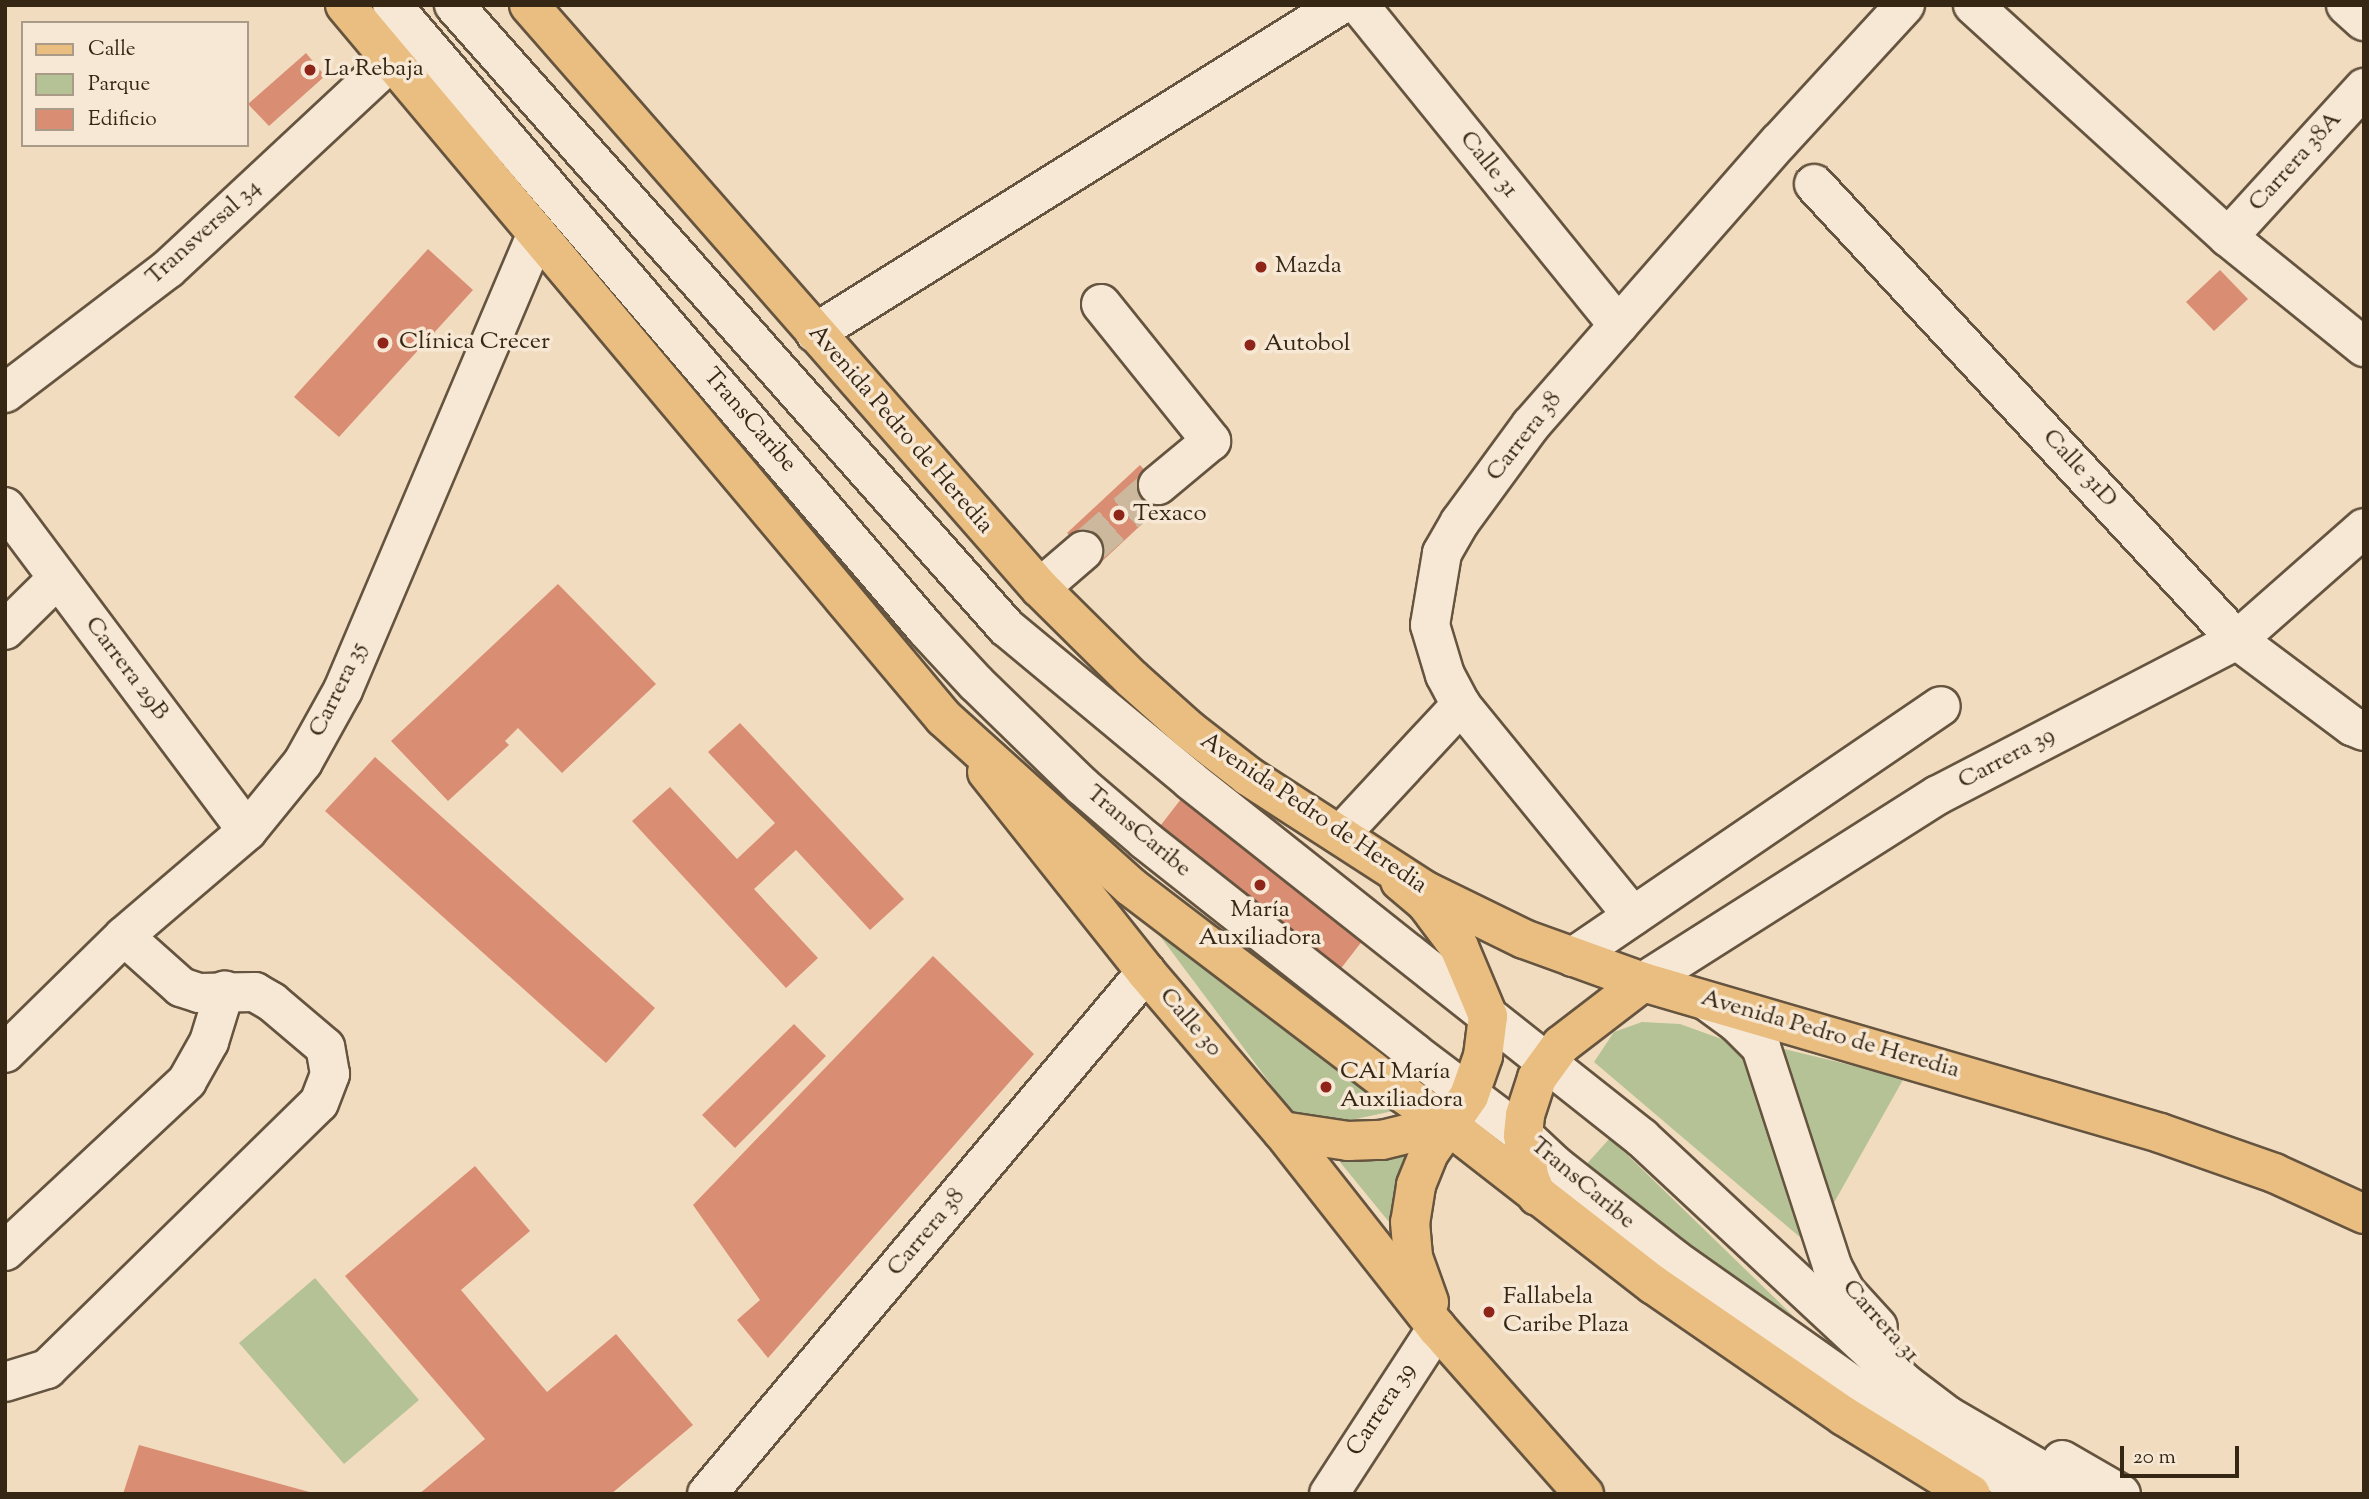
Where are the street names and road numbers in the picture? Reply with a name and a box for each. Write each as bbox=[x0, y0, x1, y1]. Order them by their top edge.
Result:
street label: Carrera 38A bbox=[2243, 106, 2349, 218]
street label: Calle 31 bbox=[1452, 126, 1524, 204]
street label: Transversal 34 bbox=[141, 174, 267, 292]
street label: Avenida Pedro de Heredia bbox=[801, 320, 999, 540]
street label: TransCaribe bbox=[696, 363, 802, 479]
street label: Carrera 38 bbox=[1481, 386, 1569, 488]
street label: Calle 31D bbox=[2036, 424, 2122, 514]
street label: Carrera 29B bbox=[78, 612, 174, 726]
street label: Carrera 35 bbox=[304, 638, 374, 742]
street label: Carrera 39 bbox=[1954, 722, 2060, 796]
street label: Avenida Pedro de Heredia bbox=[1194, 727, 1432, 901]
street label: TransCaribe bbox=[1080, 780, 1196, 884]
street label: Calle 30 bbox=[1152, 983, 1228, 1063]
street label: Avenida Pedro de Heredia bbox=[1697, 984, 1963, 1086]
street label: TransCaribe bbox=[1524, 1132, 1640, 1236]
street label: Carrera 38 bbox=[882, 1183, 972, 1283]
street label: Carrera 31 bbox=[1835, 1274, 1925, 1370]
street label: Carrera 39 bbox=[1341, 1358, 1423, 1462]

